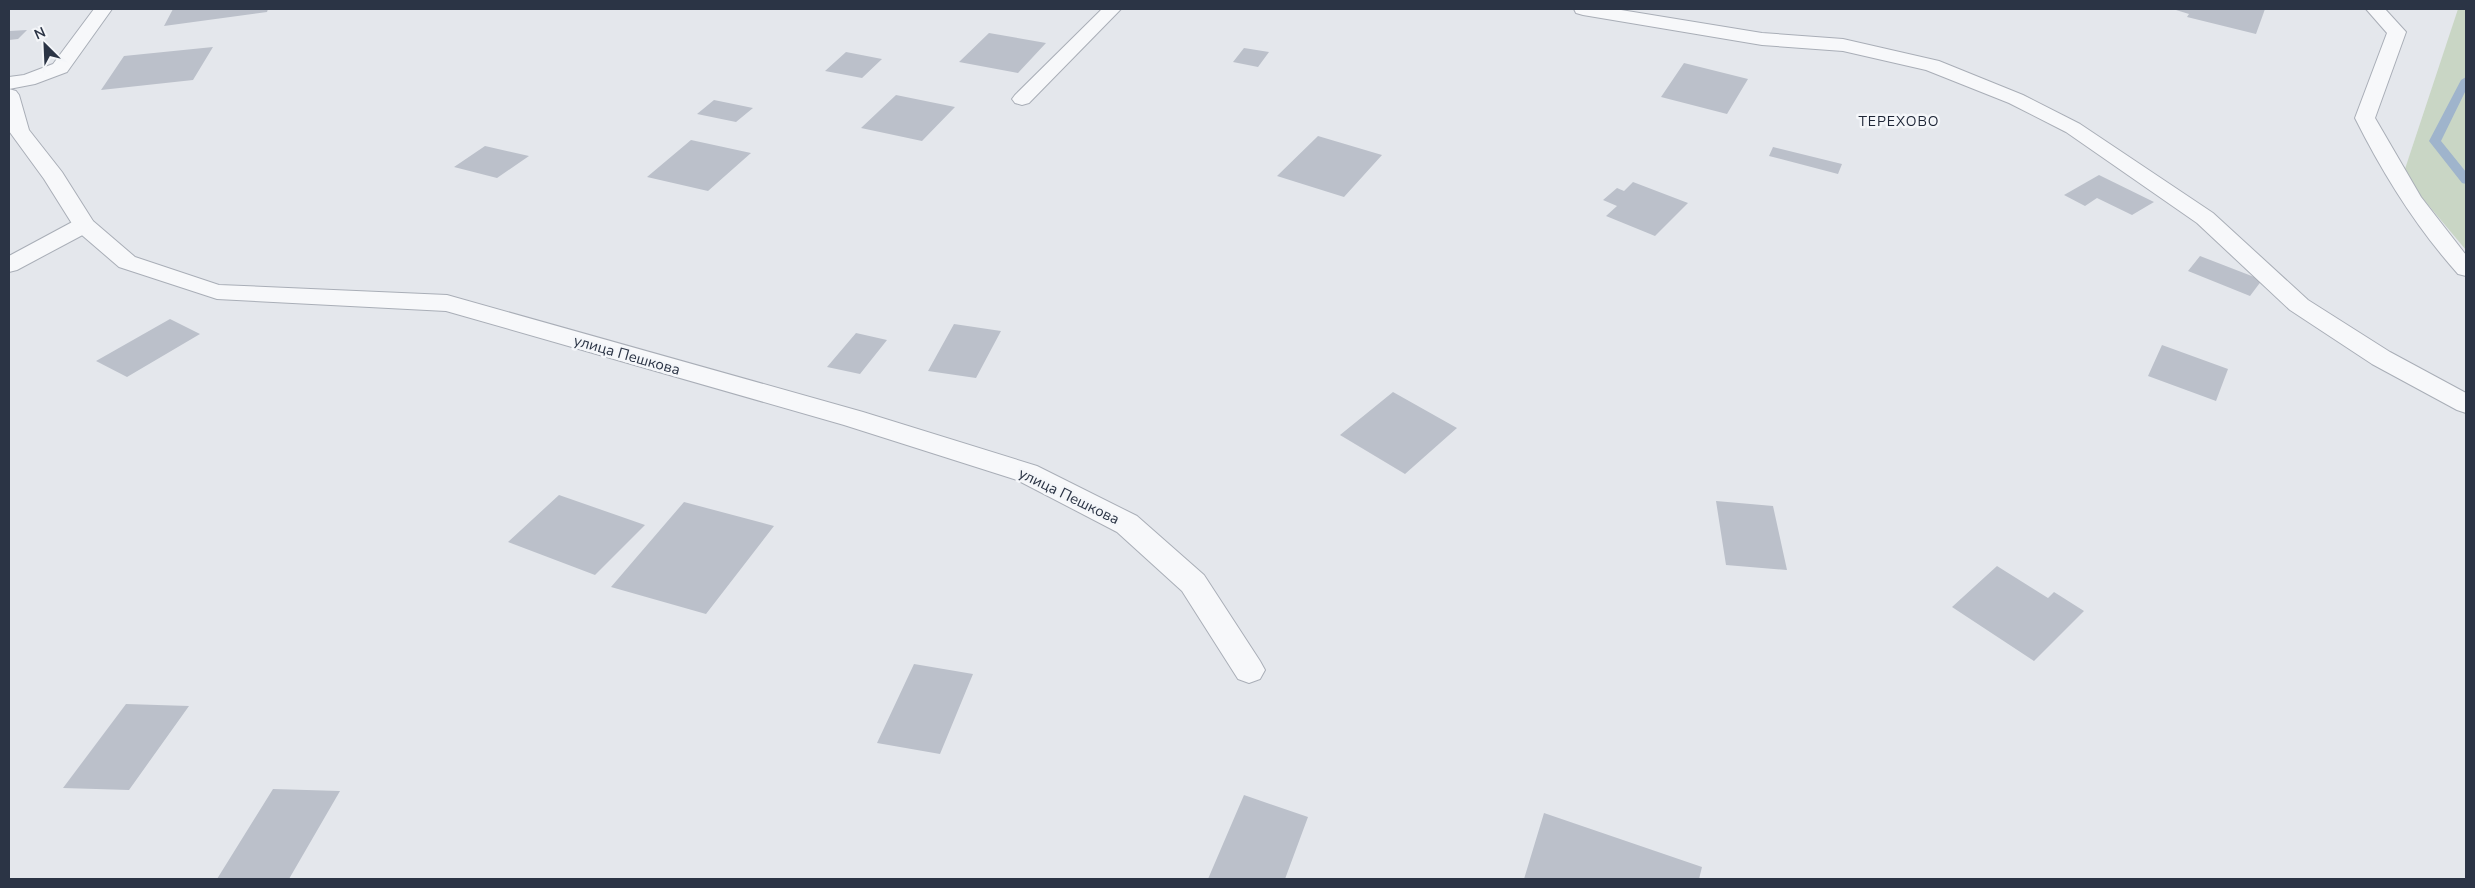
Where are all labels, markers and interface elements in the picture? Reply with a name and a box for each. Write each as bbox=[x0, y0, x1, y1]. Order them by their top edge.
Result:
north arrow bbox=[20, 20, 70, 70]
text: N bbox=[31, 23, 49, 44]
district label: ТЕРЕХОВО bbox=[1858, 112, 1940, 131]
street label: улица Пешкова bbox=[571, 330, 683, 380]
street label: улица Пешкова bbox=[1015, 463, 1123, 529]

